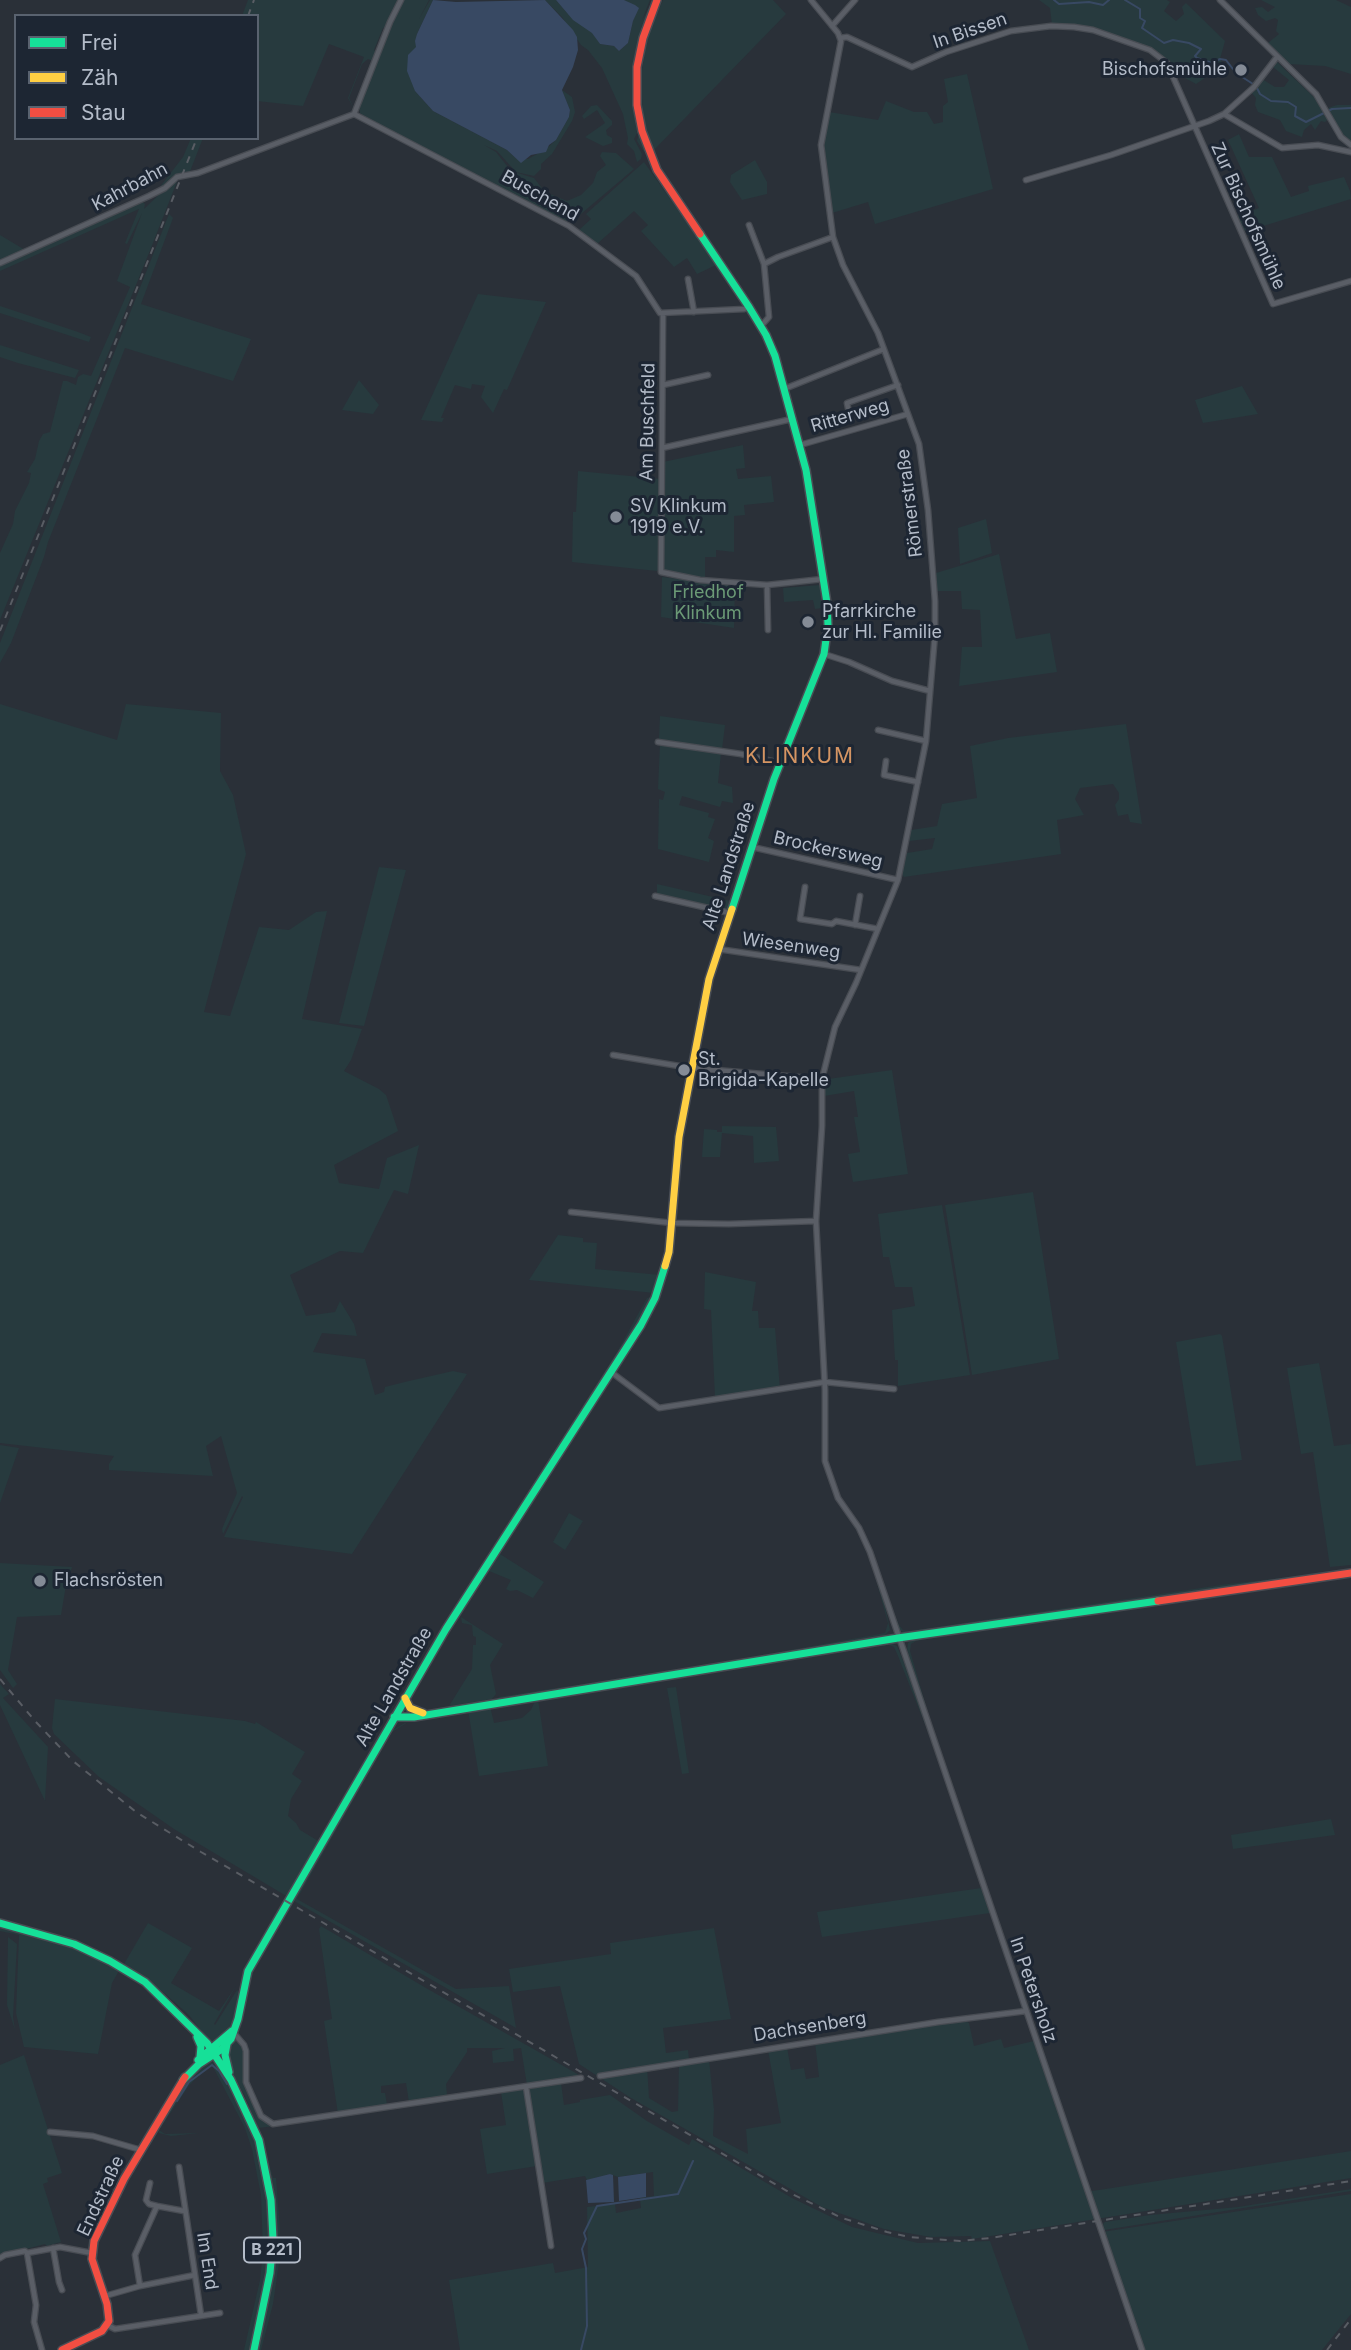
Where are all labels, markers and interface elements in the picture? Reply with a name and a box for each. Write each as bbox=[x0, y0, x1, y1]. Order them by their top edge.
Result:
street label: In Bissen bbox=[930, 8, 1010, 54]
legend bbox=[14, 14, 259, 140]
text: Frei bbox=[81, 30, 118, 55]
place label: Bischofsmühle bbox=[1102, 59, 1227, 81]
marker: Bischofsmühle bbox=[1233, 62, 1249, 78]
text: Zäh bbox=[81, 65, 118, 90]
text: Stau bbox=[81, 100, 126, 125]
street label: Zur Bischofsmühle bbox=[1206, 139, 1290, 293]
street label: Kahrbahn bbox=[89, 158, 171, 216]
street label: Buschend bbox=[498, 166, 582, 226]
street label: Am Buschfeld bbox=[636, 363, 660, 481]
street label: Ritterweg bbox=[808, 395, 892, 437]
street label: Römerstraße bbox=[893, 448, 927, 558]
place label: SV Klinkum 1919 e.V. bbox=[630, 496, 727, 538]
marker: SV Klinkum 1919 e.V. bbox=[608, 509, 624, 525]
park label: Friedhof Klinkum bbox=[672, 582, 744, 624]
place label: Pfarrkirche zur Hl. Familie bbox=[822, 601, 942, 644]
marker: Pfarrkirche zur Hl. Familie bbox=[800, 614, 816, 630]
district label: KLINKUM bbox=[746, 744, 854, 770]
street label: Alte Landstraße bbox=[698, 799, 760, 933]
street label: Brockersweg bbox=[771, 827, 885, 873]
street label: Wiesenweg bbox=[740, 928, 842, 964]
place label: St. Brigida-Kapelle bbox=[698, 1049, 829, 1092]
marker: St. Brigida-Kapelle bbox=[676, 1062, 692, 1078]
place label: Flachsrösten bbox=[54, 1570, 163, 1592]
marker: Flachsrösten bbox=[32, 1573, 48, 1589]
street label: Alte Landstraße bbox=[351, 1624, 437, 1750]
street label: In Petersholz bbox=[1005, 1934, 1061, 2046]
street label: Dachsenberg bbox=[752, 2007, 868, 2047]
street label: Endstraße bbox=[73, 2152, 129, 2240]
street label: Im End bbox=[192, 2231, 222, 2291]
road number: B 221 bbox=[244, 2238, 300, 2262]

